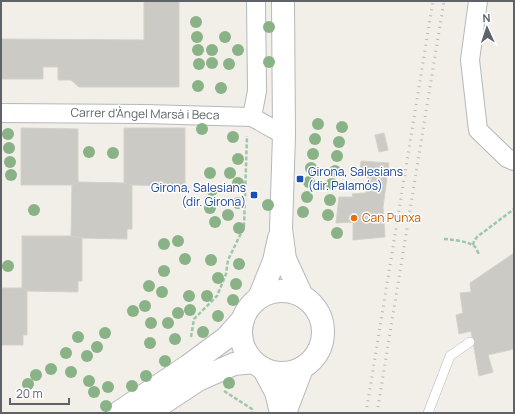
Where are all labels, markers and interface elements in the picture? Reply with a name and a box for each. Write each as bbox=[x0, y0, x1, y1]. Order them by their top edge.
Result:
north arrow bbox=[467, 8, 507, 48]
text: N bbox=[482, 10, 491, 25]
street label: Carrer d'Àngel Marsà i Beca bbox=[70, 104, 220, 123]
place label: Girona, Salesians (dir. Palamós) bbox=[308, 163, 403, 194]
marker: Girona, Salesians (dir. Palamós) bbox=[295, 174, 305, 184]
place label: Girona, Salesians (dir. Girona) bbox=[151, 179, 246, 210]
marker: Girona, Salesians (dir. Girona) bbox=[249, 190, 259, 200]
place label: Can Punxa bbox=[362, 209, 421, 226]
marker: Can Punxa bbox=[349, 213, 359, 223]
scale bar bbox=[10, 380, 69, 406]
text: 20 m bbox=[16, 385, 43, 402]

